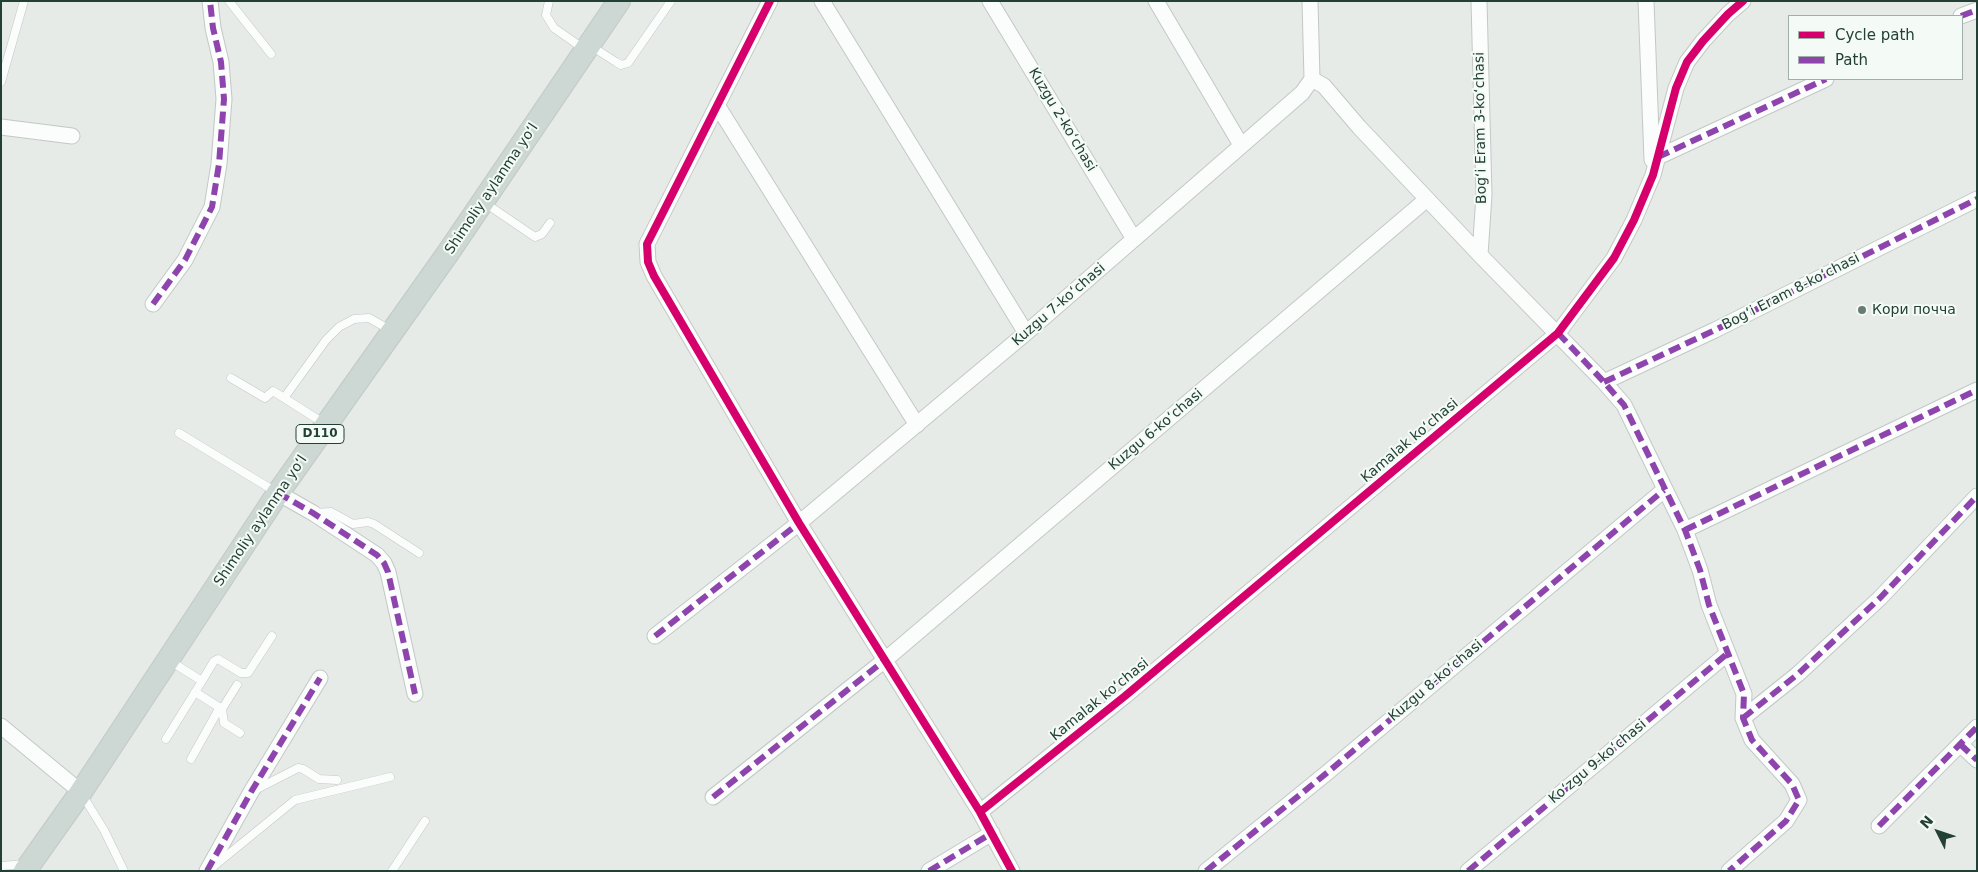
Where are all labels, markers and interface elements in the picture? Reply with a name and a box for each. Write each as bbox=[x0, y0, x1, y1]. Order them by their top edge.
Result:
legend bbox=[1788, 15, 1963, 80]
text: Cycle path bbox=[1835, 26, 1915, 44]
text: Path bbox=[1835, 51, 1868, 69]
street label: Bogʻi Eram 3-koʻchasi bbox=[1471, 52, 1491, 204]
street label: Kuzgu 2-koʻchasi bbox=[1024, 65, 1100, 175]
street label: Shimoliy aylanma yoʻl bbox=[442, 120, 542, 258]
street label: Bogʻi Eram 8-koʻchasi bbox=[1719, 250, 1863, 334]
street label: Kuzgu 7-koʻchasi bbox=[1009, 260, 1109, 350]
place label: Кори почча bbox=[1872, 302, 1956, 318]
marker: Кори почча bbox=[1856, 304, 1868, 316]
street label: Kuzgu 6-koʻchasi bbox=[1105, 386, 1207, 474]
street label: Kamalak koʻchasi bbox=[1358, 395, 1462, 487]
road number: D110 bbox=[296, 424, 344, 444]
street label: Shimoliy aylanma yoʻl bbox=[211, 452, 311, 590]
street label: Kuzgu 8-koʻchasi bbox=[1385, 637, 1487, 725]
street label: Kamalak koʻchasi bbox=[1047, 655, 1153, 745]
street label: Koʻzgu 9-koʻchasi bbox=[1546, 716, 1650, 808]
north arrow bbox=[1913, 807, 1963, 857]
text: N bbox=[1917, 812, 1937, 832]

